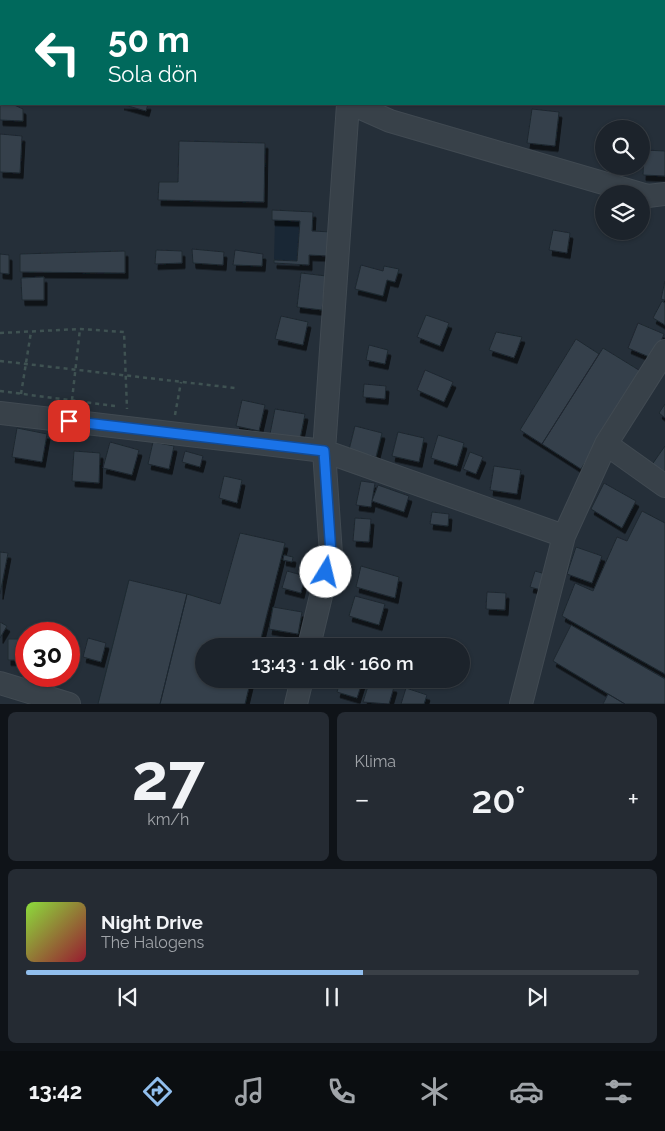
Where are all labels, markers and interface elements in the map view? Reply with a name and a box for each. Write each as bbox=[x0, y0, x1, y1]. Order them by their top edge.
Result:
text: 50 m bbox=[108, 19, 190, 60]
icon: left bbox=[25, 20, 90, 85]
text: Sola dön bbox=[108, 61, 198, 87]
map controls bbox=[595, 120, 650, 240]
button: search bbox=[595, 120, 650, 175]
button: layers bbox=[595, 185, 650, 240]
pin bbox=[48, 400, 90, 442]
icon: arrive bbox=[55, 407, 83, 435]
position arrow bbox=[299, 545, 351, 597]
speed limit sign: 30 bbox=[15, 622, 80, 687]
text: 13:43 · 1 dk · 160 m bbox=[251, 652, 414, 674]
text: 27 bbox=[132, 739, 205, 815]
text: Klima bbox=[355, 752, 396, 771]
text: 20° bbox=[471, 777, 526, 822]
text: − bbox=[355, 783, 370, 816]
text: + bbox=[627, 783, 639, 816]
text: km/h bbox=[147, 810, 189, 829]
text: Night Drive bbox=[101, 911, 203, 933]
text: The Halogens bbox=[101, 933, 204, 952]
icon: previous bbox=[114, 983, 142, 1011]
icon: pause bbox=[318, 983, 346, 1011]
icon: next bbox=[523, 983, 551, 1011]
icon: directions bbox=[140, 1074, 175, 1109]
icon: music bbox=[232, 1074, 267, 1109]
icon: phone bbox=[324, 1074, 359, 1109]
icon: climate bbox=[417, 1074, 452, 1109]
icon: car bbox=[509, 1074, 544, 1109]
icon: filters bbox=[601, 1074, 636, 1109]
text: 13:42 bbox=[29, 1078, 82, 1104]

